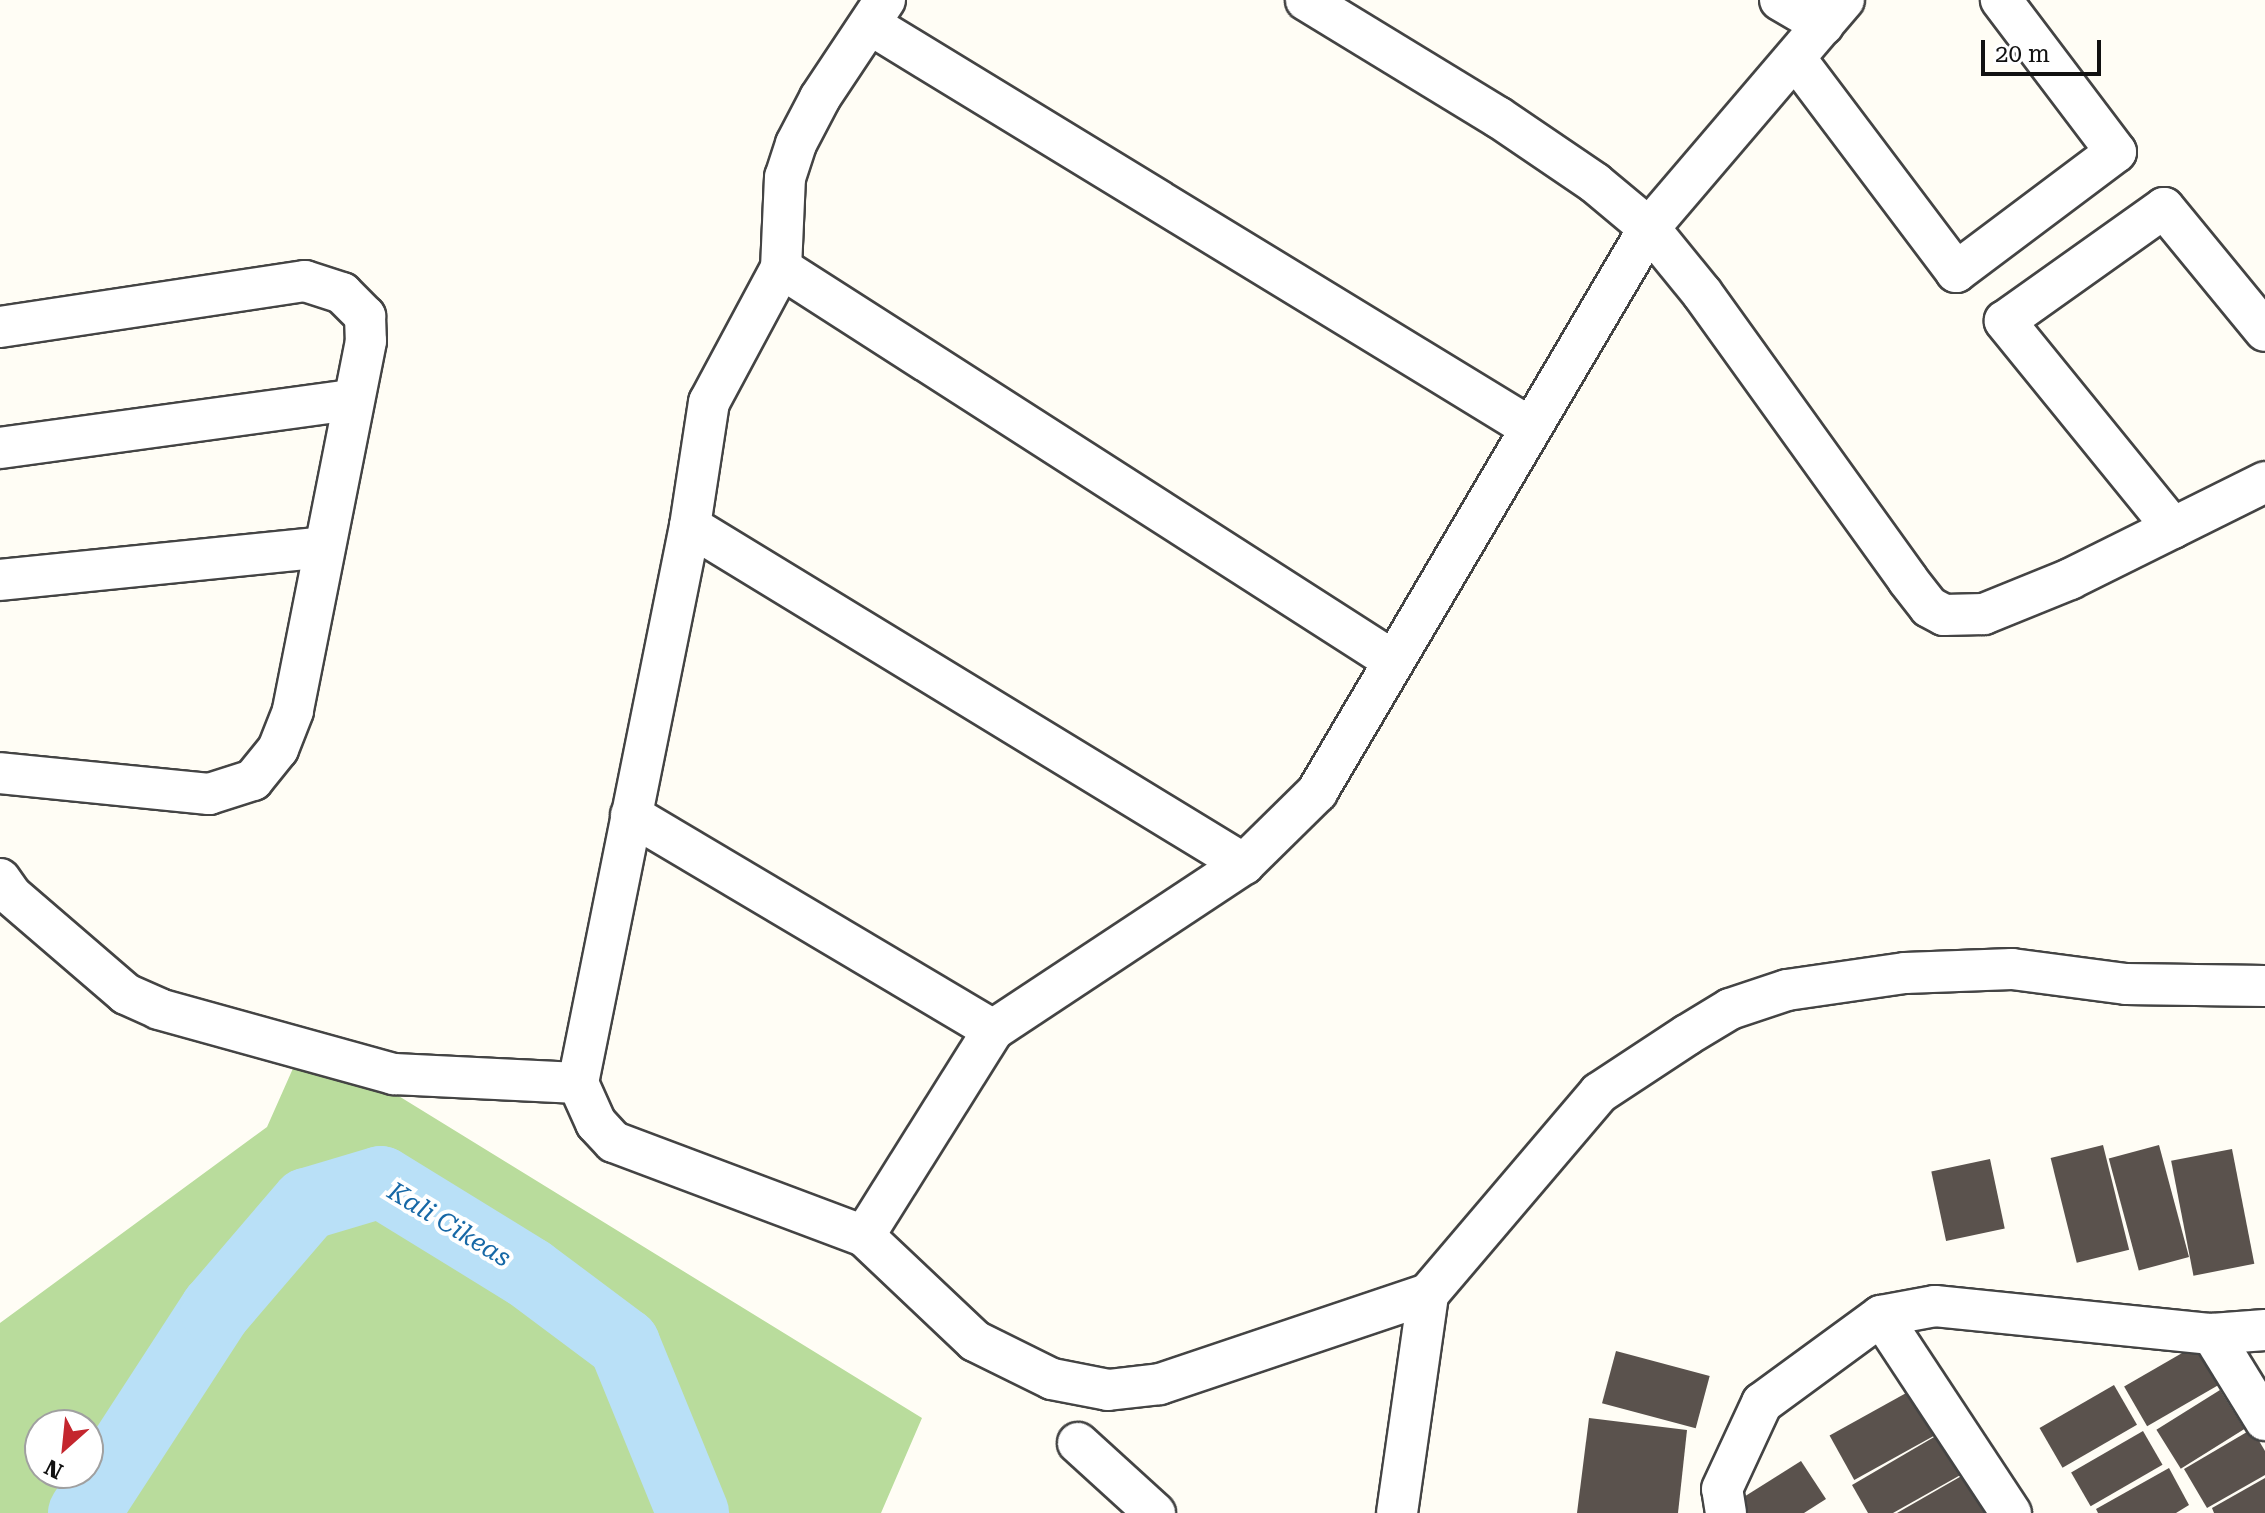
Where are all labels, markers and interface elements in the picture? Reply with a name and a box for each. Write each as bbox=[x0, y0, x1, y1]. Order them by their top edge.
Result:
scale bar bbox=[1985, 24, 2105, 74]
text: 20 m bbox=[1995, 40, 2050, 68]
water label: Kali Cikeas bbox=[382, 1176, 516, 1274]
north arrow bbox=[24, 1409, 104, 1489]
text: N bbox=[41, 1454, 67, 1484]

